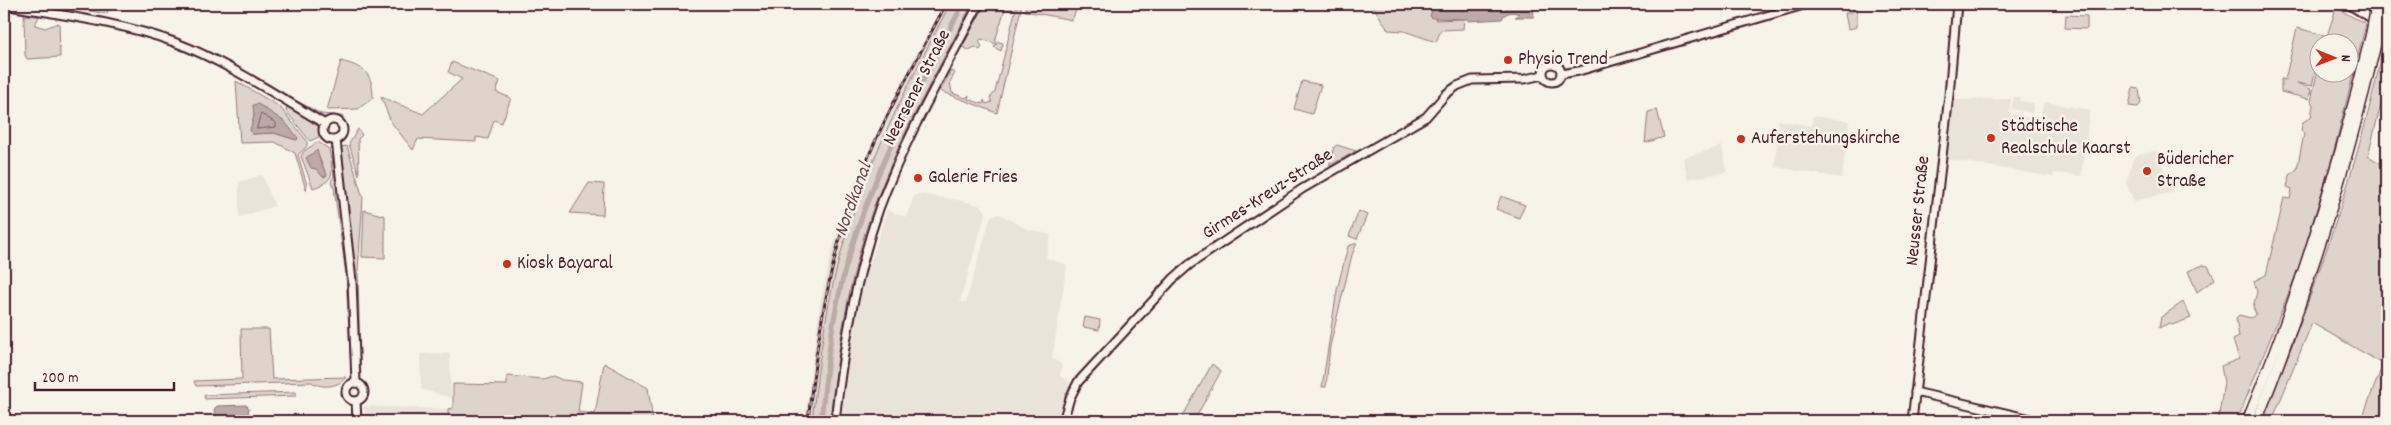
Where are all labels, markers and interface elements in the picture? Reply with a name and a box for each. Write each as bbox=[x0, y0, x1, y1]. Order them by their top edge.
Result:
street label: Neersener Straße bbox=[877, 25, 959, 151]
north arrow bbox=[2308, 32, 2358, 82]
place label: Physio Trend bbox=[1518, 47, 1608, 74]
marker: Physio Trend bbox=[1502, 54, 1514, 66]
text: N bbox=[2335, 55, 2355, 62]
place label: Städtische Realschule Kaarst bbox=[2001, 114, 2130, 163]
place label: Auferstehungskirche bbox=[1751, 126, 1900, 153]
marker: Städtische Realschule Kaarst bbox=[1985, 132, 1997, 144]
marker: Auferstehungskirche bbox=[1735, 133, 1747, 145]
street label: Girmes-Kreuz-Straße bbox=[1197, 143, 1339, 247]
place label: Büdericher Straße bbox=[2157, 147, 2234, 196]
street label: Neusser Straße bbox=[1900, 155, 1938, 267]
water label: Nordkanal bbox=[828, 157, 881, 241]
place label: Galerie Fries bbox=[928, 165, 1018, 192]
marker: Büdericher Straße bbox=[2141, 165, 2153, 177]
marker: Galerie Fries bbox=[912, 172, 924, 184]
place label: Kiosk Bayaral bbox=[517, 251, 613, 278]
marker: Kiosk Bayaral bbox=[501, 258, 513, 270]
scale bar bbox=[35, 360, 174, 392]
text: 200 m bbox=[42, 368, 79, 390]

